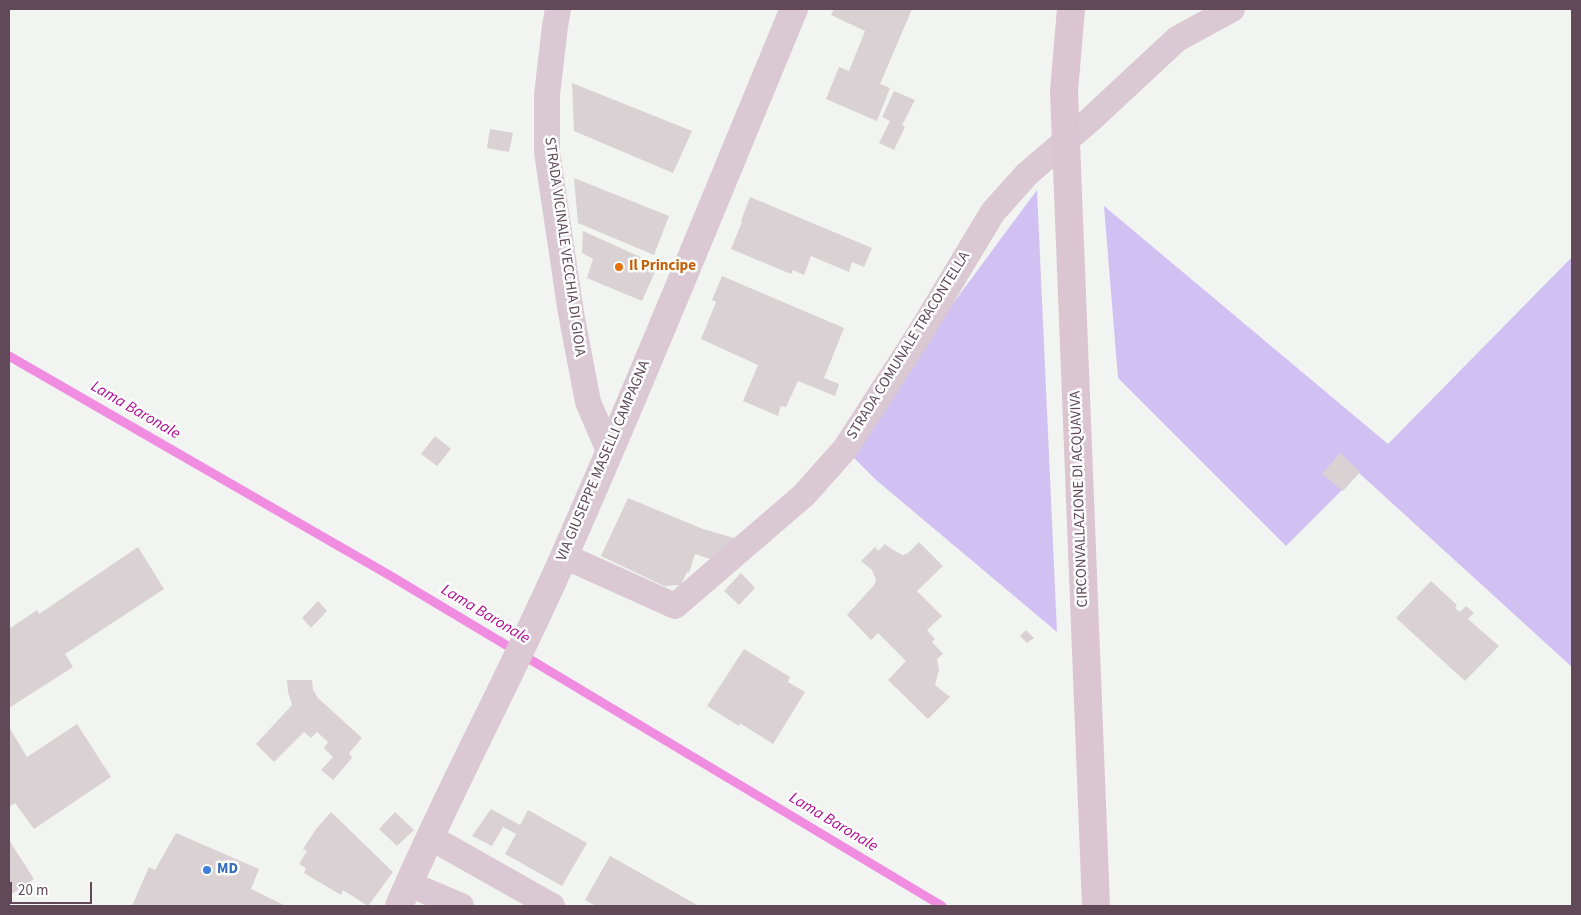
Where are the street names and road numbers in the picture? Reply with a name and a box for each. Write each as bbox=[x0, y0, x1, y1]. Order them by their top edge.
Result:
street label: STRADA VICINALE VECCHIA DI GIOIA bbox=[540, 136, 588, 358]
street label: STRADA COMUNALE TRACONTELLA bbox=[844, 249, 974, 443]
street label: VIA GIUSEPPE MASELLI CAMPAGNA bbox=[553, 358, 655, 564]
street label: CIRCONVALLAZIONE DI ACQUAVIVA bbox=[1067, 390, 1093, 608]

